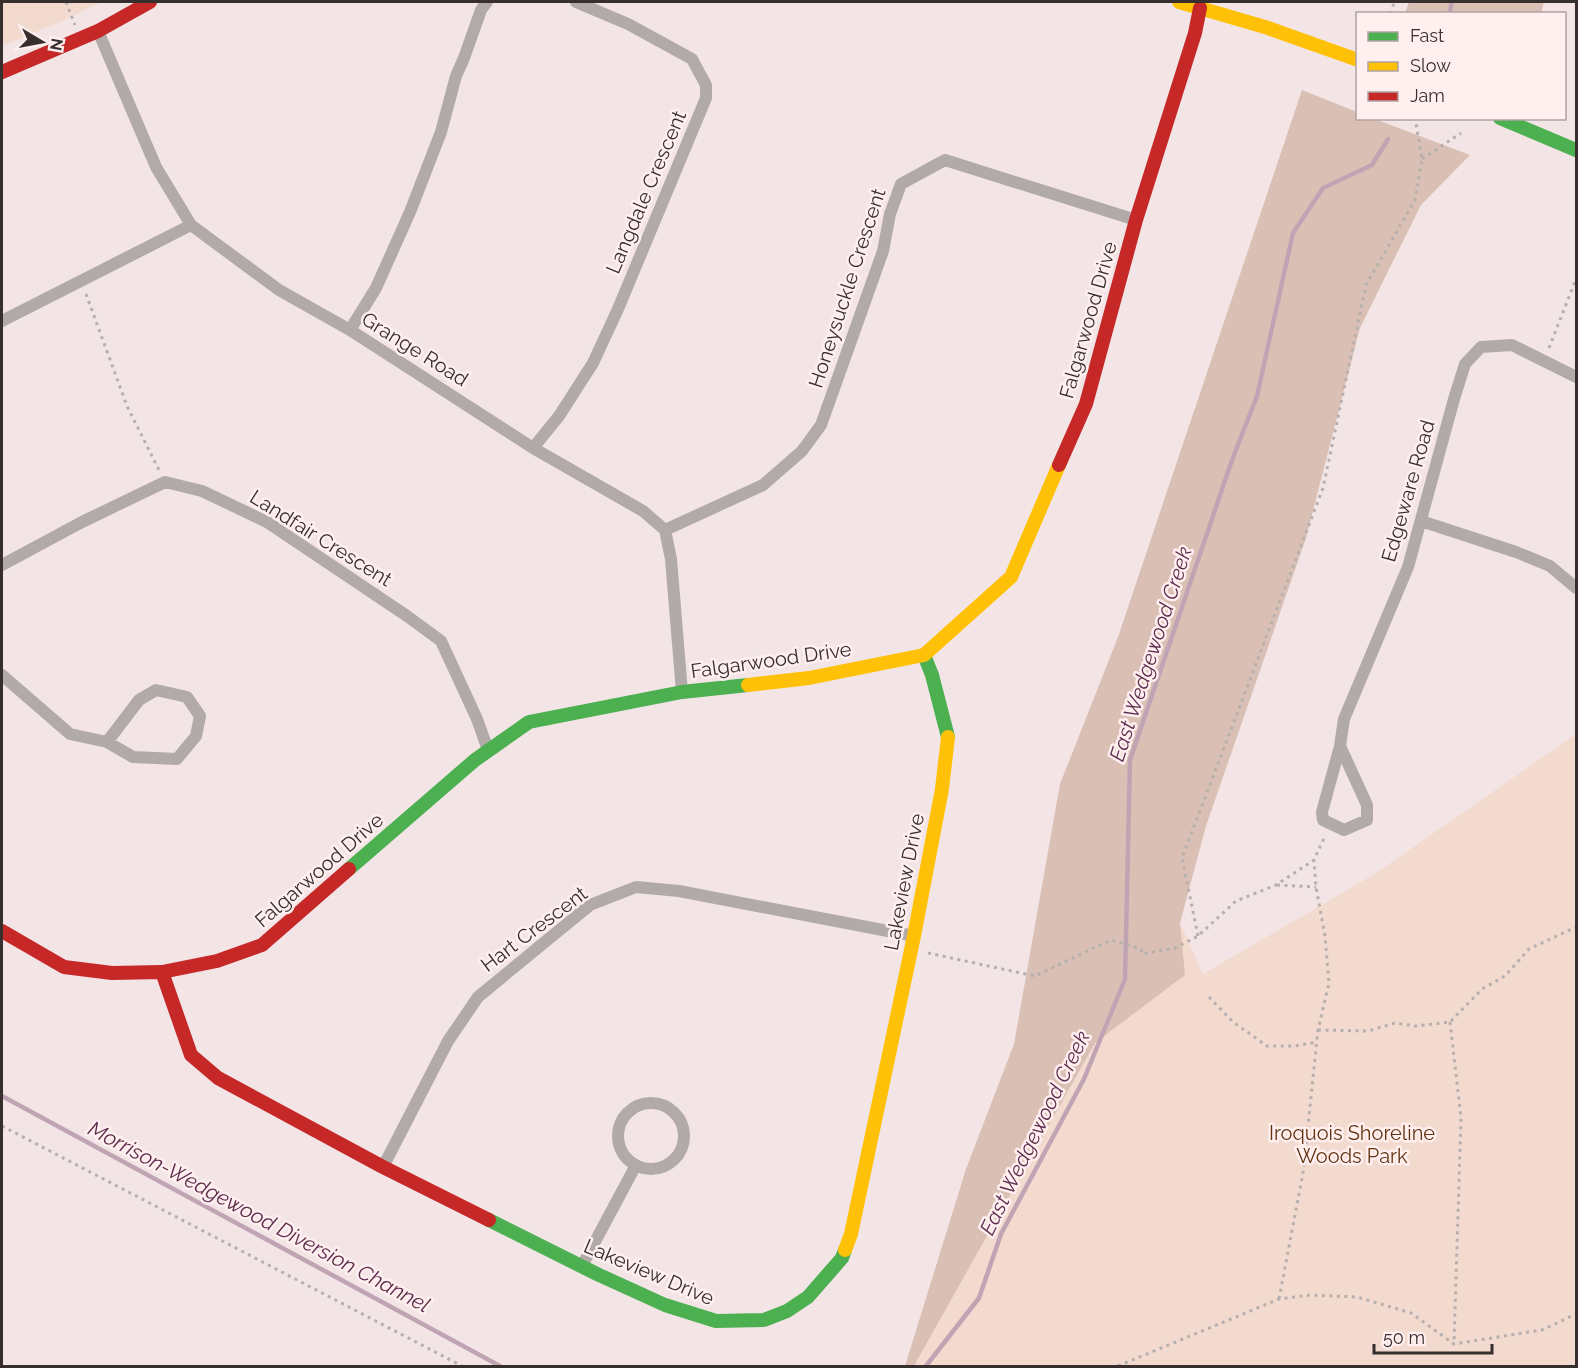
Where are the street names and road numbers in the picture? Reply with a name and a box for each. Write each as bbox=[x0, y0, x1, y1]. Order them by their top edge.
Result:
street label: Langdale Crescent bbox=[601, 107, 691, 277]
street label: Honeysuckle Crescent bbox=[803, 185, 891, 391]
street label: Falgarwood Drive bbox=[1054, 239, 1122, 401]
street label: Grange Road bbox=[357, 307, 473, 391]
street label: Edgeware Road bbox=[1376, 417, 1440, 565]
street label: Landfair Crescent bbox=[246, 485, 397, 591]
street label: Falgarwood Drive bbox=[689, 637, 853, 683]
street label: Falgarwood Drive bbox=[250, 808, 388, 932]
street label: Lakeview Drive bbox=[879, 811, 929, 953]
street label: Hart Crescent bbox=[476, 881, 592, 977]
street label: Lakeview Drive bbox=[580, 1234, 718, 1310]

